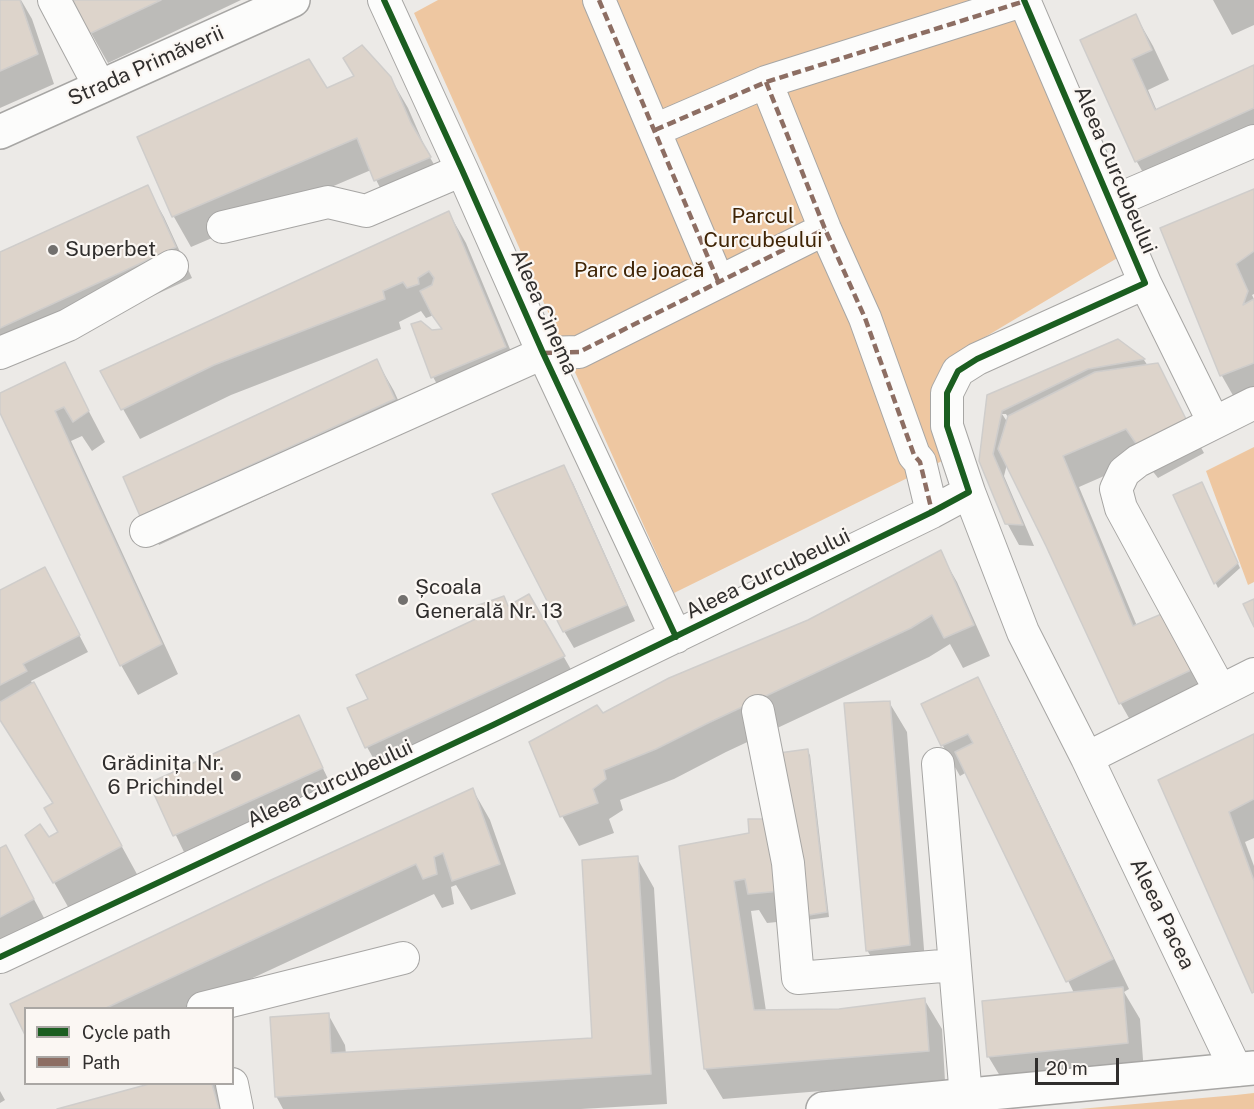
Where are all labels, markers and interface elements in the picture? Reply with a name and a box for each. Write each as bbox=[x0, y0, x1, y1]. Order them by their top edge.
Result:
street label: Strada Primăverii bbox=[64, 20, 228, 112]
street label: Aleea Curcubeului bbox=[1068, 82, 1162, 258]
park label: Parcul Curcubeului bbox=[704, 204, 822, 254]
place label: Superbet bbox=[65, 237, 156, 263]
marker: Superbet bbox=[46, 243, 60, 257]
street label: Aleea Cinema bbox=[505, 245, 583, 379]
park label: Parc de joacă bbox=[574, 258, 704, 284]
street label: Aleea Curcubeului bbox=[682, 523, 854, 625]
place label: Școala Generală Nr. 13 bbox=[415, 575, 563, 625]
marker: Școala Generală Nr. 13 bbox=[396, 593, 410, 607]
street label: Aleea Curcubeului bbox=[243, 735, 417, 833]
place label: Grădinița Nr. 6 Prichindel bbox=[102, 751, 224, 801]
marker: Grădinița Nr. 6 Prichindel bbox=[229, 769, 243, 783]
street label: Aleea Pacea bbox=[1124, 854, 1200, 974]
legend bbox=[24, 1007, 234, 1085]
text: Cycle path bbox=[82, 1022, 171, 1043]
scale bar bbox=[1038, 1046, 1122, 1084]
text: Path bbox=[82, 1052, 120, 1073]
text: 20 m bbox=[1046, 1058, 1088, 1079]

